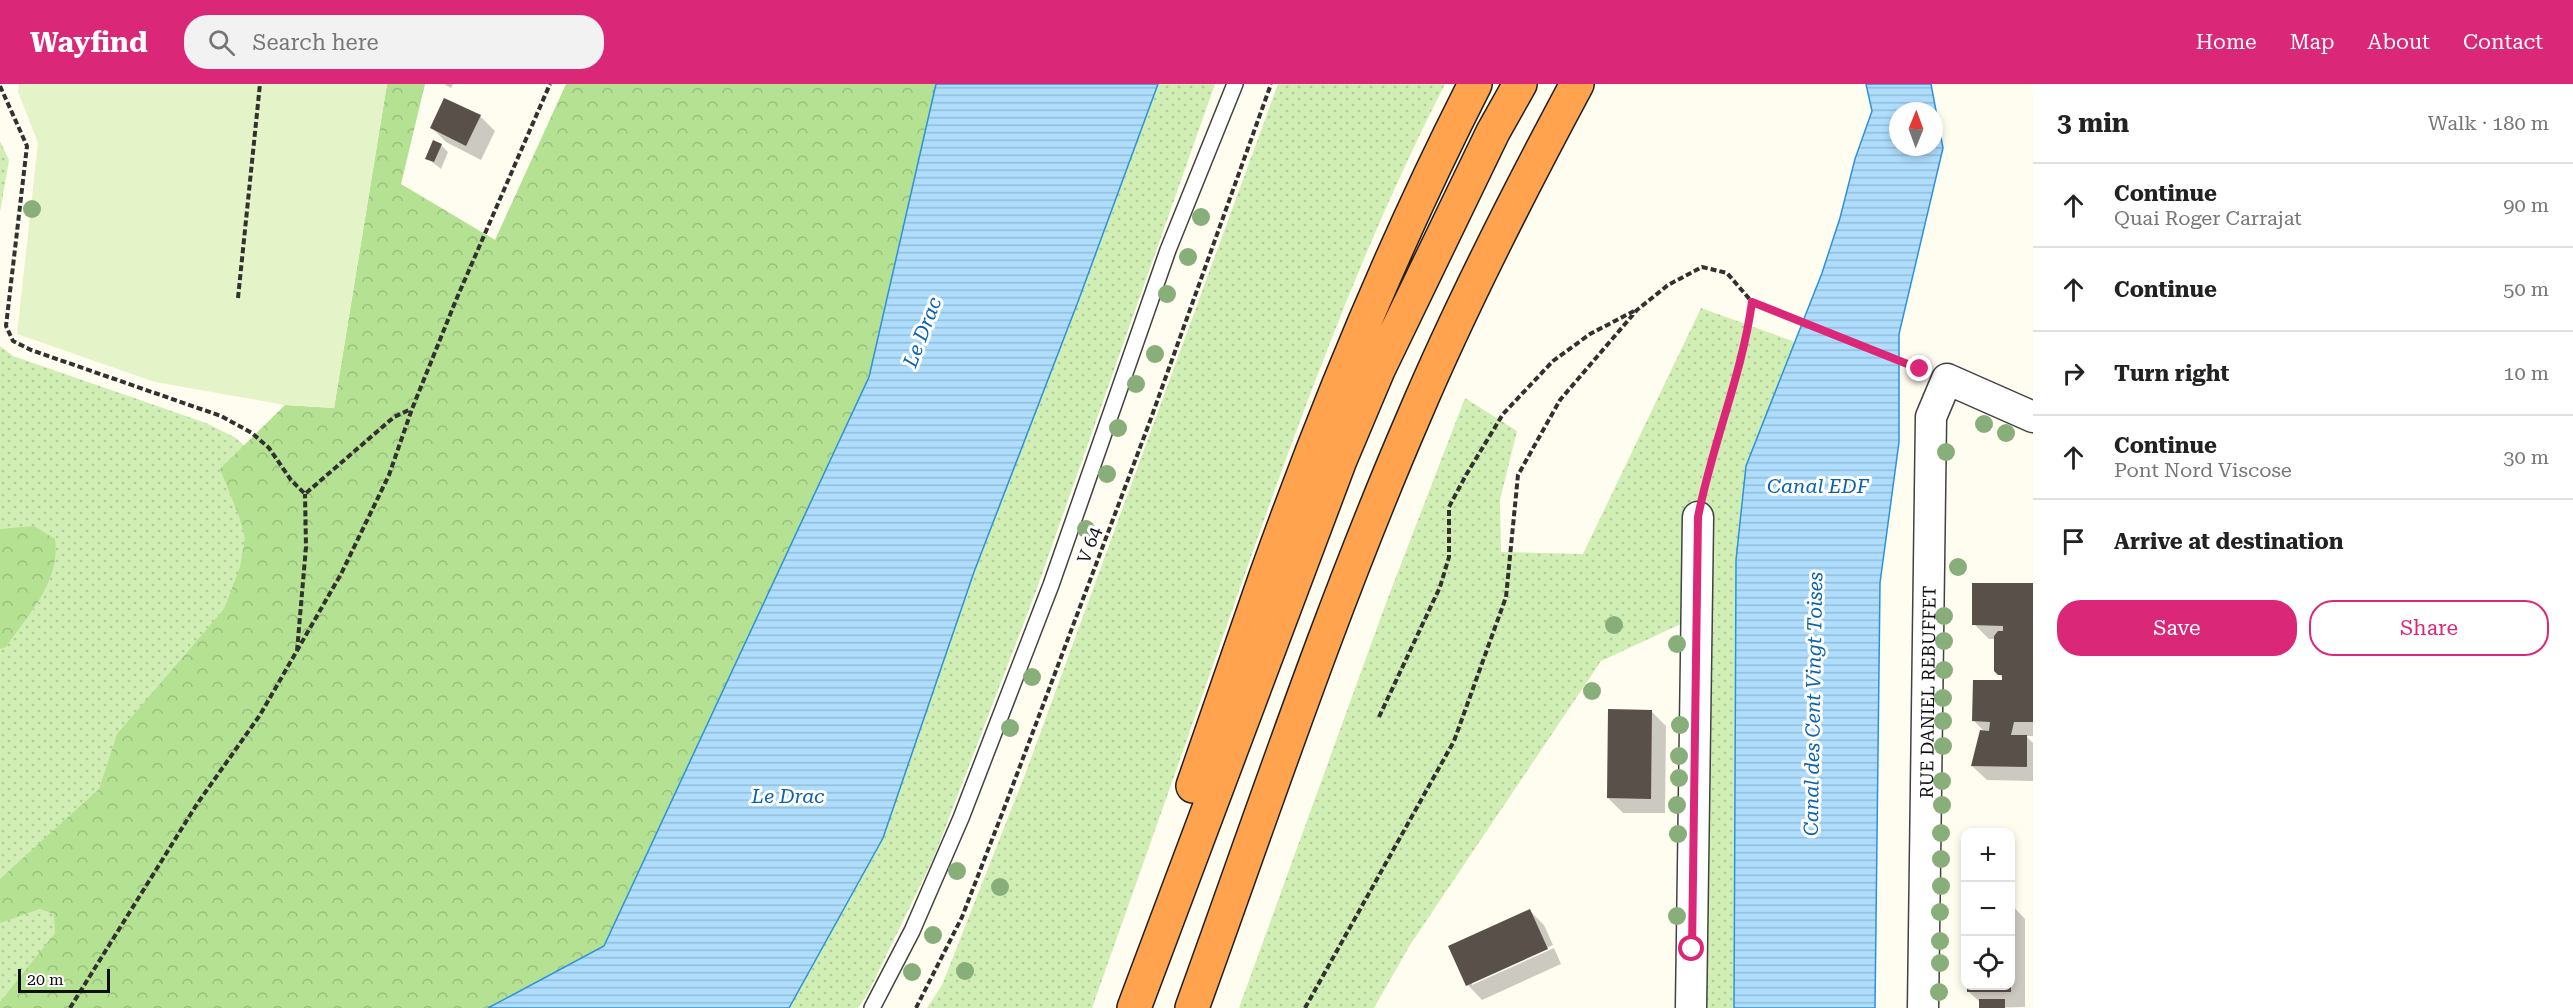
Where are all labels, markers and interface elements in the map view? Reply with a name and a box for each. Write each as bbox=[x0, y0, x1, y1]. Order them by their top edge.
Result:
search box bbox=[184, 15, 604, 69]
text: Wayfind bbox=[30, 26, 148, 59]
icon: search bbox=[205, 26, 238, 59]
text: Search here bbox=[253, 30, 379, 55]
text: Home bbox=[2196, 30, 2257, 54]
text: Map bbox=[2290, 30, 2335, 54]
text: About bbox=[2368, 30, 2430, 54]
text: Contact bbox=[2463, 30, 2543, 54]
north arrow bbox=[1889, 102, 1943, 156]
text: 3 min bbox=[2057, 108, 2129, 138]
text: Walk · 180 m bbox=[2428, 111, 2549, 135]
text: Continue bbox=[2114, 181, 2217, 206]
icon: ahead bbox=[2057, 189, 2090, 222]
text: 90 m bbox=[2503, 193, 2549, 217]
text: Quai Roger Carrajat bbox=[2114, 206, 2302, 230]
icon: ahead bbox=[2057, 273, 2090, 306]
text: Continue bbox=[2114, 277, 2217, 302]
text: 50 m bbox=[2503, 277, 2549, 301]
water label: Le Drac bbox=[897, 293, 947, 371]
route end bbox=[1906, 355, 1932, 381]
icon: right bbox=[2057, 357, 2090, 390]
text: Turn right bbox=[2114, 361, 2229, 386]
text: 10 m bbox=[2503, 361, 2549, 385]
text: Continue bbox=[2114, 433, 2217, 458]
icon: ahead bbox=[2057, 441, 2090, 474]
text: 30 m bbox=[2503, 445, 2549, 469]
text: Pont Nord Viscose bbox=[2114, 458, 2292, 482]
water label: Canal EDF bbox=[1767, 474, 1870, 498]
street label: V 64 bbox=[1073, 524, 1105, 566]
icon: arrive bbox=[2057, 525, 2090, 558]
text: Arrive at destination bbox=[2114, 529, 2343, 554]
water label: Canal des Cent Vingt Toises bbox=[1799, 572, 1827, 836]
street label: RUE DANIEL REBUFFET bbox=[1915, 585, 1939, 799]
button: Save bbox=[2057, 600, 2297, 656]
button: Share bbox=[2309, 600, 2549, 656]
water label: Le Drac bbox=[750, 784, 825, 808]
map controls bbox=[1961, 828, 2015, 990]
button: + bbox=[1961, 828, 2015, 882]
button: − bbox=[1961, 882, 2015, 936]
route start bbox=[1678, 935, 1704, 961]
button: locate bbox=[1961, 936, 2015, 990]
scale bar bbox=[18, 966, 110, 994]
text: 20 m bbox=[27, 970, 64, 989]

